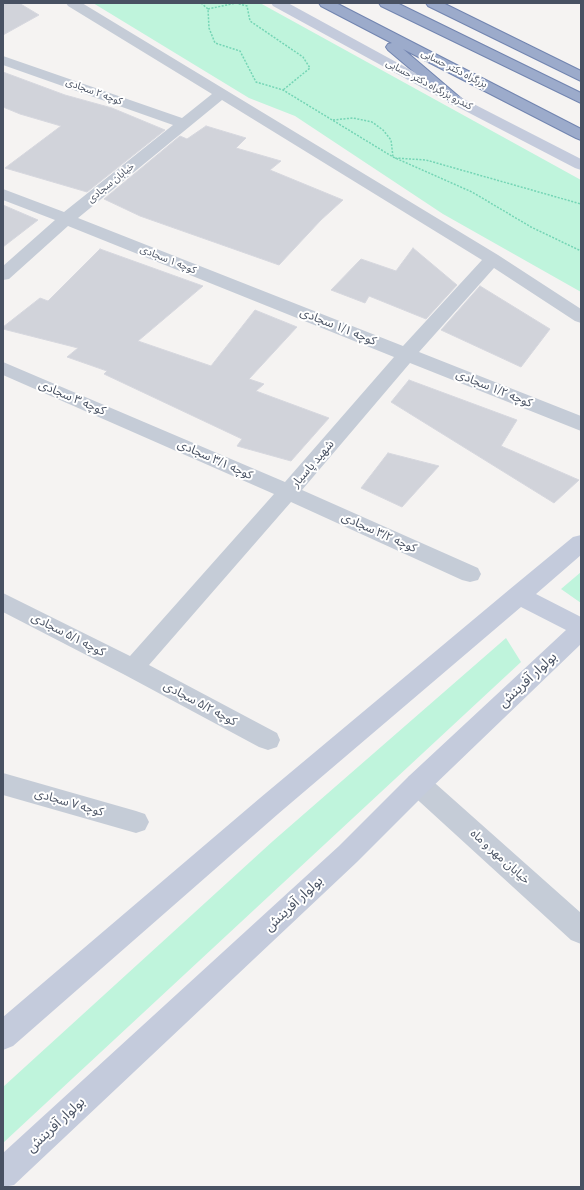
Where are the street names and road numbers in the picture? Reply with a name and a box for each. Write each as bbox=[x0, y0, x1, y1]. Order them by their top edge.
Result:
street label: بزرگراه دکتر حسابی bbox=[419, 47, 489, 91]
street label: کندرو بزرگراه دکتر حسابی bbox=[384, 57, 474, 113]
street label: کوچه ۲ سجادی bbox=[64, 76, 124, 108]
street label: خیابان سجادی bbox=[85, 160, 137, 206]
street label: کوچه ۱ سجادی bbox=[138, 243, 198, 277]
street label: کوچه ۱/۱ سجادی bbox=[298, 305, 378, 349]
street label: کوچه ۱/۲ سجادی bbox=[454, 367, 534, 411]
street label: کوچه ۳ سجادی bbox=[36, 377, 108, 419]
street label: کوچه ۳/۱ سجادی bbox=[175, 437, 255, 483]
street label: شهید پاسیار bbox=[289, 437, 337, 491]
street label: کوچه ۳/۲ سجادی bbox=[339, 510, 419, 556]
street label: کوچه ۵/۱ سجادی bbox=[29, 610, 107, 660]
street label: بولوار آفرینش bbox=[495, 649, 561, 711]
street label: کوچه ۵/۲ سجادی bbox=[161, 679, 239, 729]
street label: کوچه ۷ سجادی bbox=[33, 786, 105, 820]
street label: خیابان مهر و ماه bbox=[467, 826, 533, 888]
street label: بولوار آفرینش bbox=[261, 873, 327, 935]
street label: بولوار آفرینش bbox=[23, 1094, 89, 1156]

